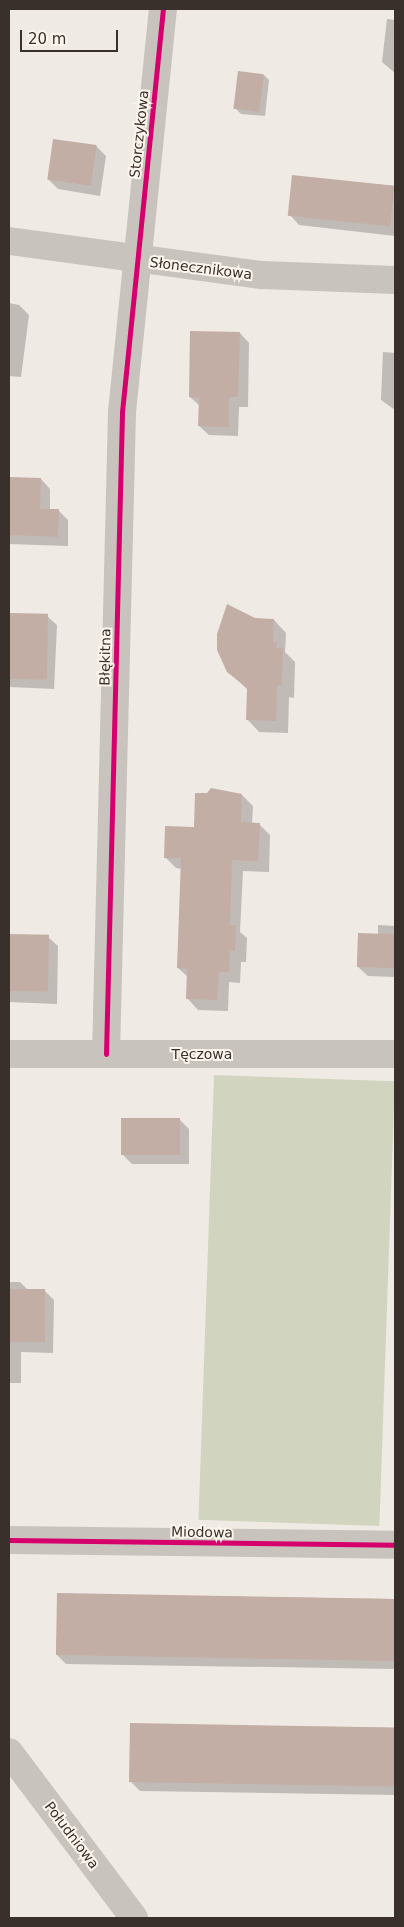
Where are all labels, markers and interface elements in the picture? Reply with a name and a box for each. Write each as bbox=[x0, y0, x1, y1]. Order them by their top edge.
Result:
scale bar bbox=[22, 20, 120, 52]
text: 20 m bbox=[28, 30, 66, 48]
street label: Storczykowa bbox=[126, 89, 152, 179]
street label: Słonecznikowa bbox=[149, 253, 253, 283]
street label: Błękitna bbox=[96, 628, 114, 686]
street label: Tęczowa bbox=[172, 1046, 232, 1062]
street label: Miodowa bbox=[171, 1523, 233, 1541]
street label: Południowa bbox=[41, 1798, 103, 1872]

